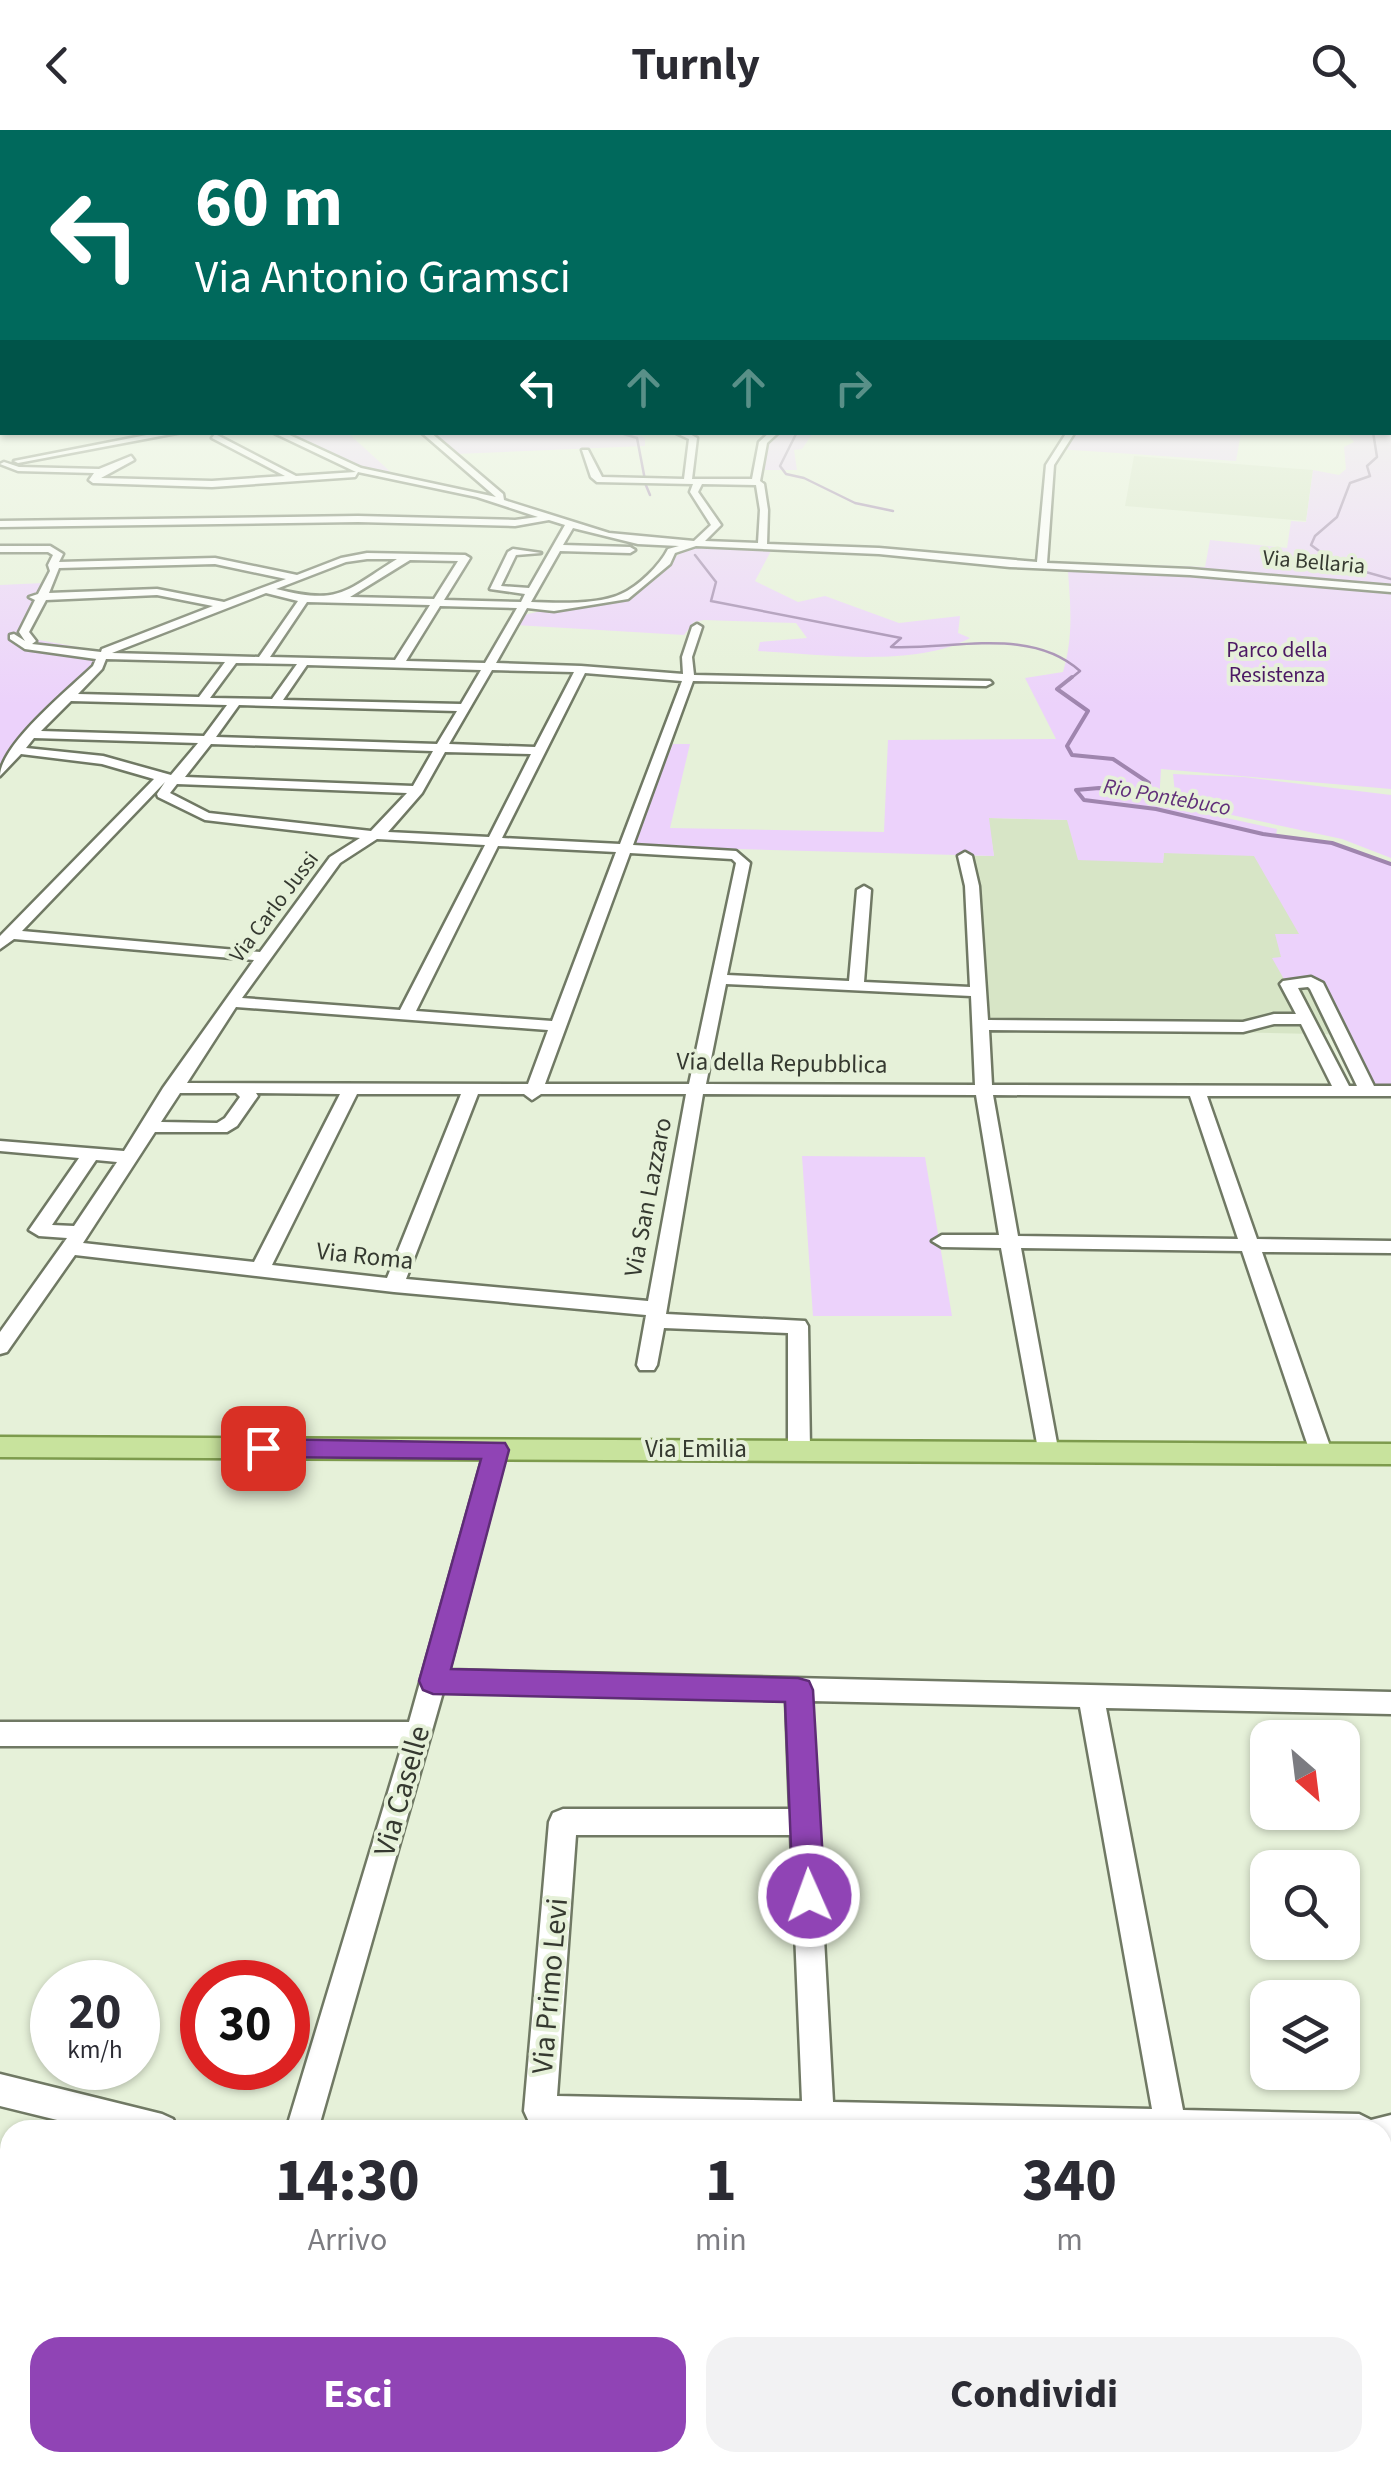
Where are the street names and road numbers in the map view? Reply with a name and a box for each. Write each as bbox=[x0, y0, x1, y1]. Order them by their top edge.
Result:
street label: Via Bellaria bbox=[1262, 542, 1366, 582]
street label: Via Carlo Jussi bbox=[222, 845, 326, 969]
street label: Via della Repubblica bbox=[676, 1043, 888, 1083]
street label: Via San Lazzaro bbox=[615, 1114, 681, 1280]
street label: Via Roma bbox=[315, 1233, 415, 1279]
street label: Via Emilia bbox=[645, 1431, 747, 1467]
street label: Via Caselle bbox=[363, 1721, 441, 1861]
street label: Via Primo Levi bbox=[521, 1896, 579, 2076]

